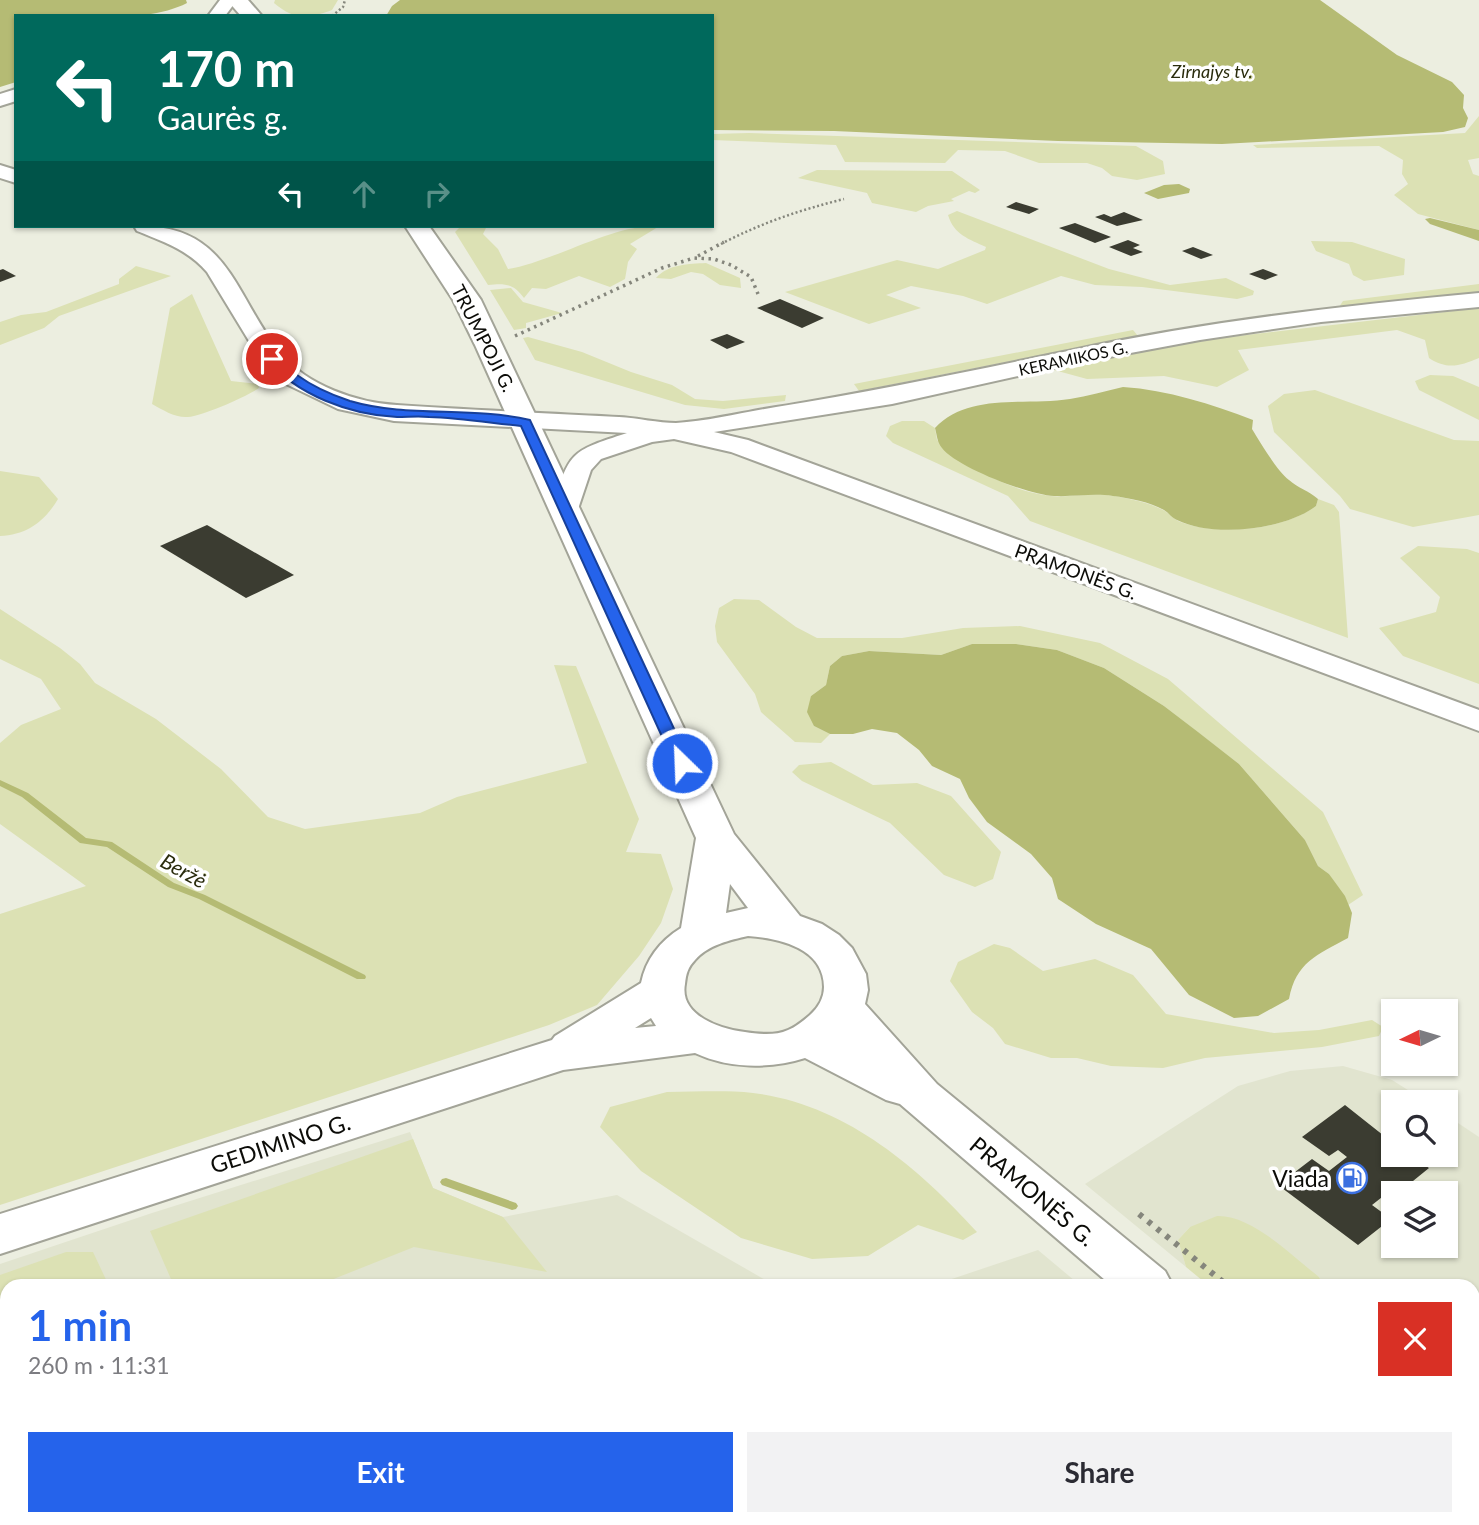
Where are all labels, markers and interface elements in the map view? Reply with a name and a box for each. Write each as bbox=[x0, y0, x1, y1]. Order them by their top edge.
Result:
text: 170 m bbox=[157, 39, 295, 97]
icon: left bbox=[42, 42, 133, 133]
water label: Zirnajys tv. bbox=[1170, 60, 1253, 82]
text: Gaurės g. bbox=[157, 98, 288, 137]
icon: left bbox=[272, 175, 310, 213]
icon: ahead bbox=[345, 175, 383, 213]
icon: right bbox=[418, 175, 456, 213]
street label: TRUMPOJI G. bbox=[447, 281, 521, 395]
pin bbox=[242, 329, 302, 389]
street label: KERAMIKOS G. bbox=[1017, 337, 1129, 379]
icon: arrive bbox=[253, 340, 291, 378]
street label: PRAMONĖS G. bbox=[1012, 538, 1140, 604]
position arrow bbox=[645, 726, 719, 800]
water label: Beržė bbox=[157, 847, 211, 893]
north arrow bbox=[1381, 999, 1458, 1076]
map controls bbox=[1381, 999, 1458, 1258]
button: search bbox=[1381, 1090, 1458, 1167]
street label: GEDIMINO G. bbox=[206, 1107, 354, 1179]
street label: PRAMONĖS G. bbox=[965, 1130, 1101, 1252]
fuel station icon: Viada bbox=[1335, 1161, 1369, 1195]
place label: Viada bbox=[1272, 1164, 1329, 1192]
button: layers bbox=[1381, 1181, 1458, 1258]
text: 1 min bbox=[28, 1300, 132, 1350]
button: close bbox=[1378, 1302, 1452, 1376]
text: 260 m · 11:31 bbox=[28, 1351, 170, 1379]
button: Exit bbox=[28, 1432, 733, 1512]
button: Share bbox=[747, 1432, 1452, 1512]

